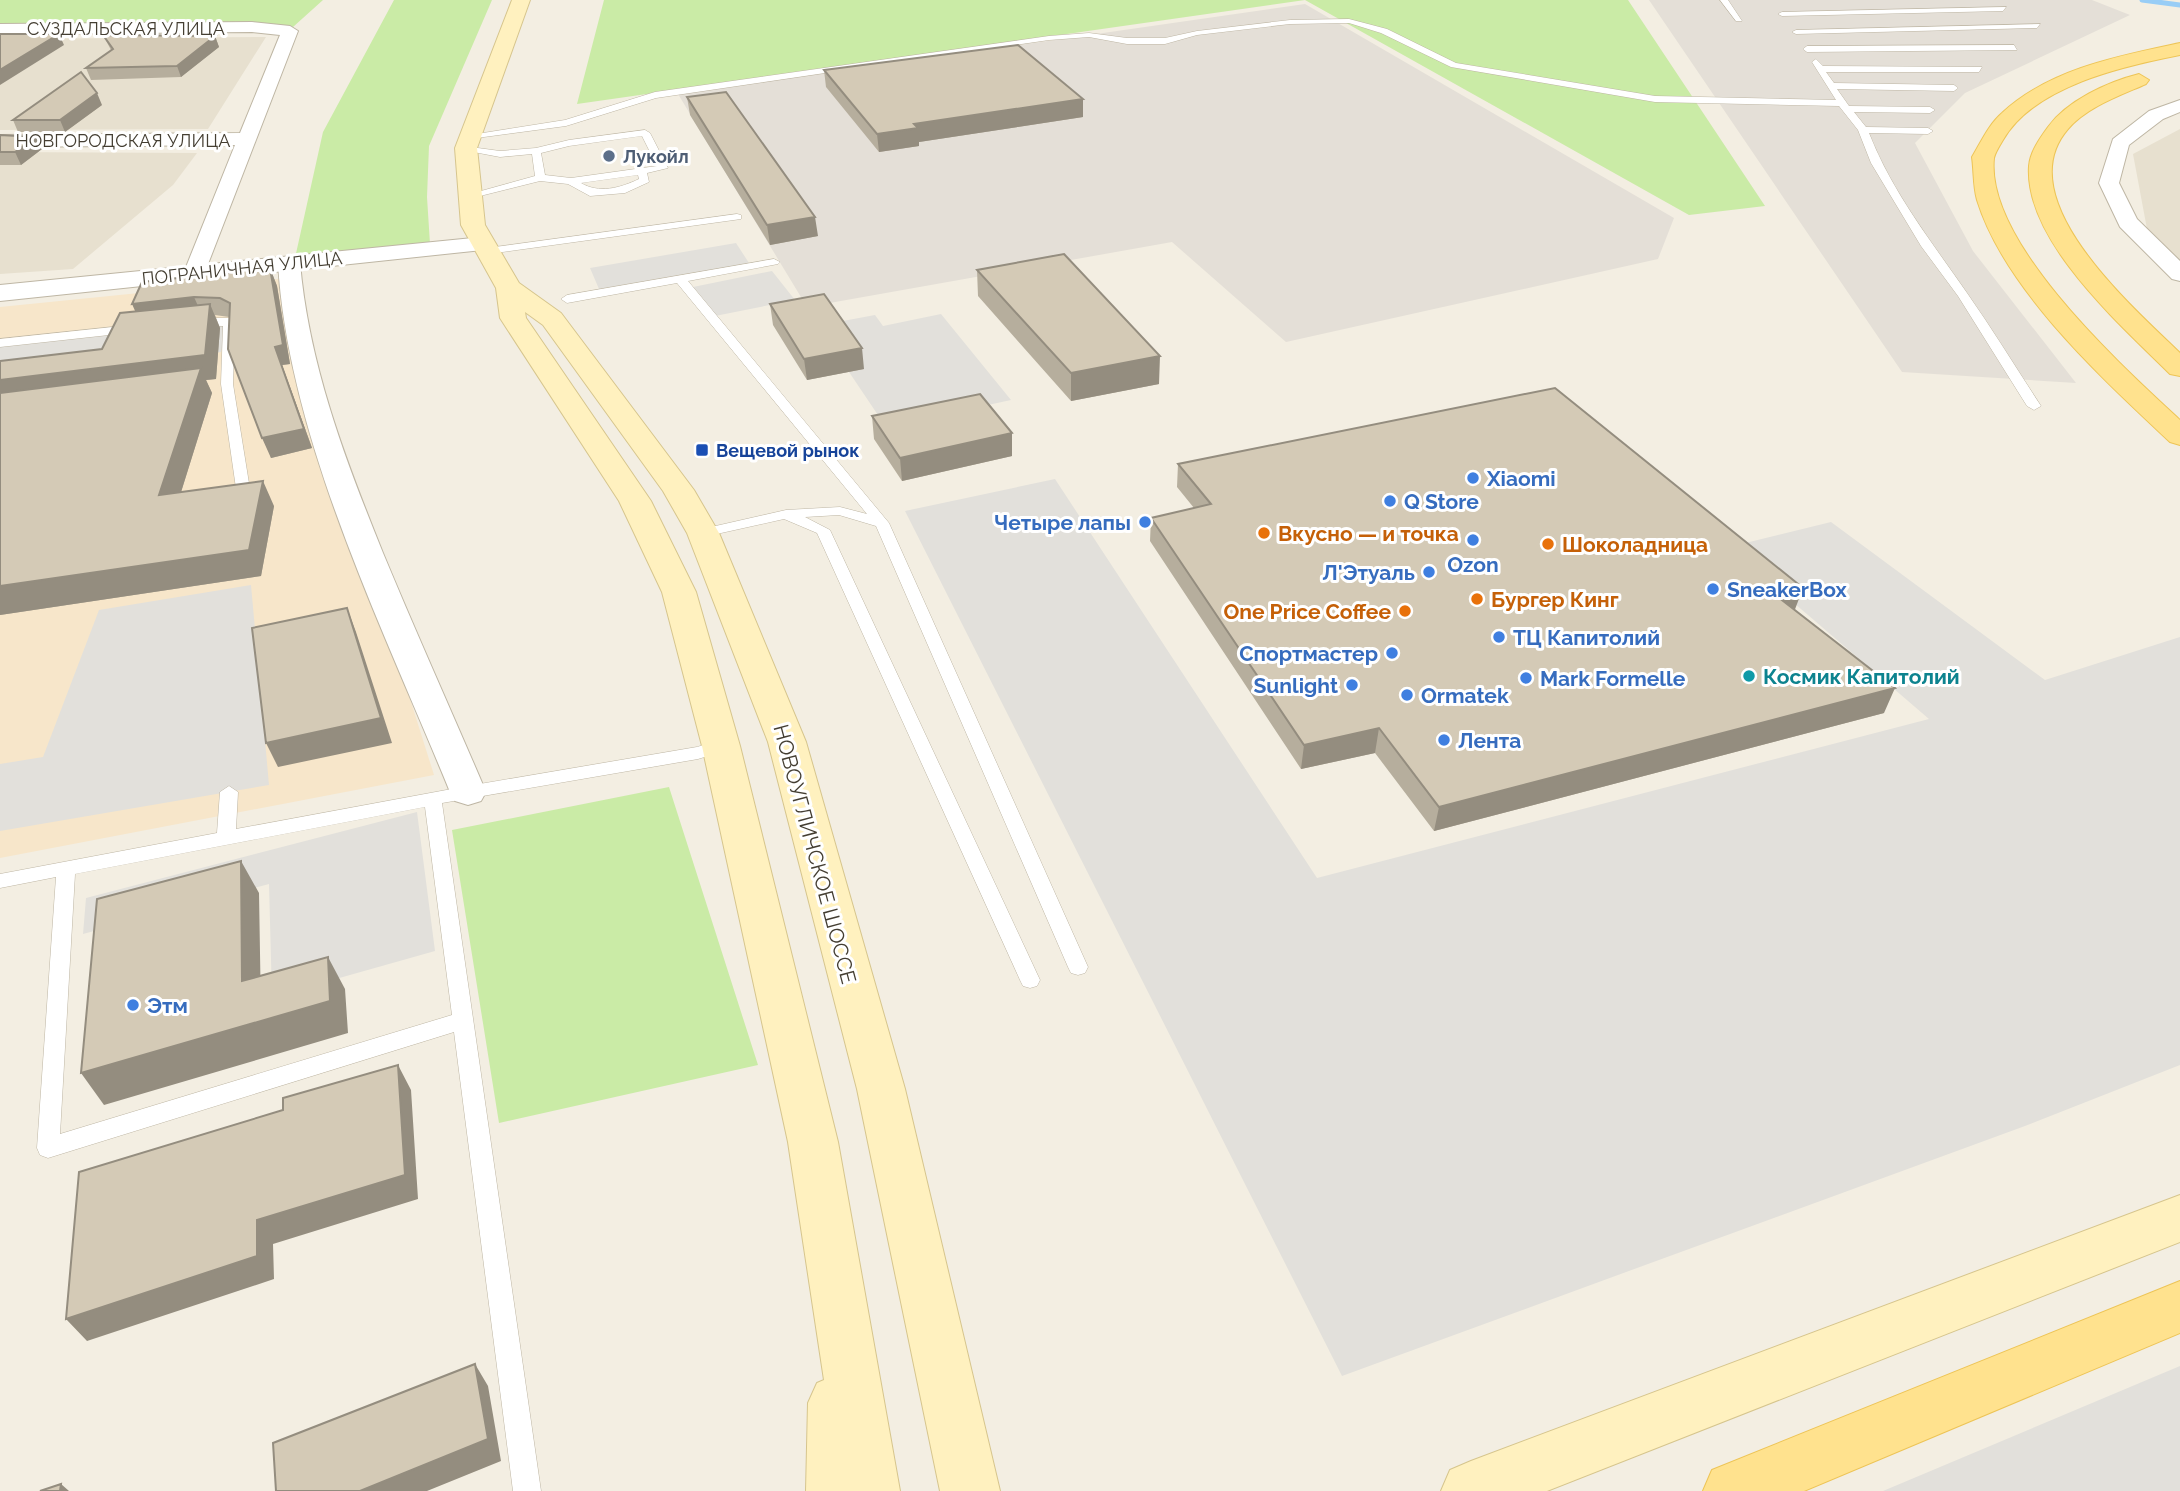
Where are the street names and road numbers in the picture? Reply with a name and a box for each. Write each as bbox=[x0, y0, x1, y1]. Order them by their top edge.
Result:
street label: СУЗДАЛЬСКАЯ УЛИЦА bbox=[27, 18, 225, 39]
street label: НОВГОРОДСКАЯ УЛИЦА bbox=[16, 130, 231, 151]
street label: ПОГРАНИЧНАЯ УЛИЦА bbox=[141, 247, 343, 289]
street label: НОВОУГЛИЧСКОЕ ШОССЕ bbox=[768, 722, 862, 986]

